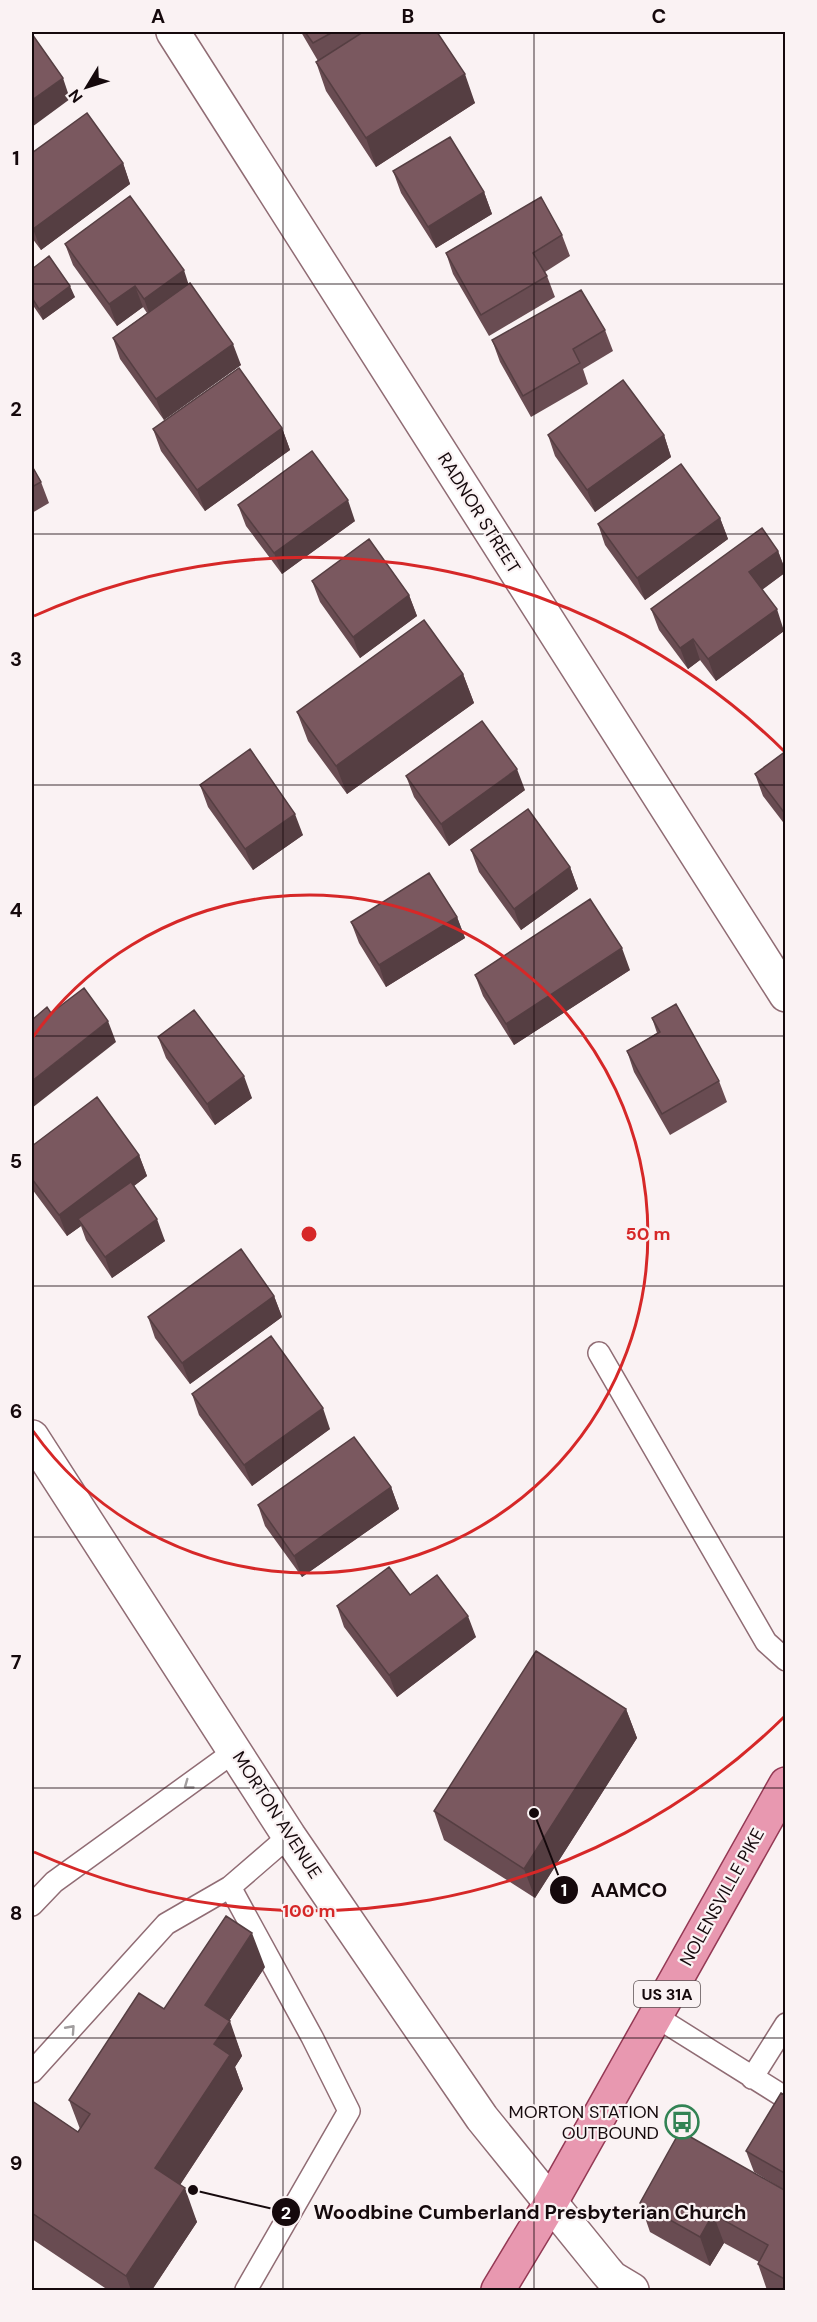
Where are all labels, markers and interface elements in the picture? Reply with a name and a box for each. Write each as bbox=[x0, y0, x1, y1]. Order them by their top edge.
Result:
text: A bbox=[151, 3, 165, 29]
text: B bbox=[402, 3, 414, 29]
text: C bbox=[652, 3, 666, 29]
north arrow bbox=[57, 57, 117, 117]
text: N bbox=[64, 85, 87, 107]
text: 1 bbox=[12, 145, 20, 171]
text: 2 bbox=[10, 396, 22, 422]
street label: RADNOR STREET bbox=[432, 448, 526, 578]
text: 3 bbox=[10, 646, 22, 672]
text: 4 bbox=[10, 897, 23, 923]
text: 5 bbox=[10, 1148, 22, 1174]
text: 50 m bbox=[625, 1222, 671, 1246]
centre of rings bbox=[299, 1224, 319, 1244]
text: 6 bbox=[10, 1398, 22, 1424]
text: 7 bbox=[11, 1649, 22, 1675]
street label: MORTON AVENUE bbox=[227, 1747, 327, 1883]
one-way arrow bbox=[183, 1778, 194, 1789]
street label: NOLENSVILLE PIKE bbox=[674, 1824, 770, 1970]
callout: AAMCO bbox=[549, 1871, 679, 1909]
text: AAMCO bbox=[591, 1877, 667, 1903]
text: 1 bbox=[561, 1878, 567, 1902]
text: 100 m bbox=[282, 1899, 336, 1923]
text: 8 bbox=[10, 1900, 22, 1926]
road number: US 31A bbox=[634, 1981, 700, 2007]
one-way arrow bbox=[64, 2025, 75, 2036]
place label: MORTON STATION OUTBOUND bbox=[509, 2100, 659, 2145]
bus stop icon: MORTON STATION OUTBOUND bbox=[664, 2104, 700, 2140]
text: 9 bbox=[10, 2150, 22, 2176]
callout: Woodbine Cumberland Presbyterian Church bbox=[271, 2193, 758, 2231]
text: Woodbine Cumberland Presbyterian Church bbox=[314, 2199, 746, 2225]
text: 2 bbox=[281, 2201, 291, 2225]

